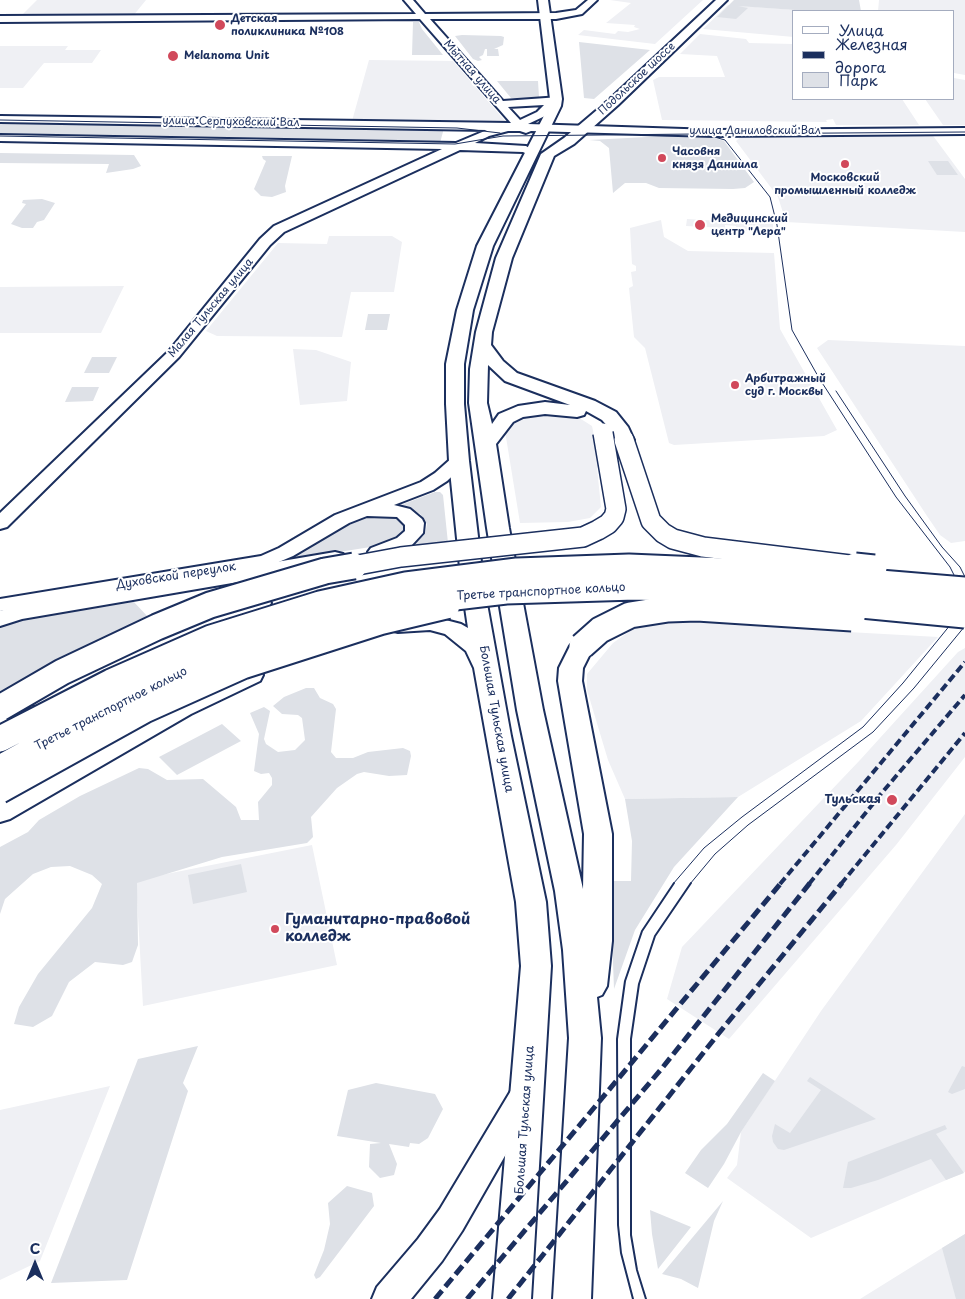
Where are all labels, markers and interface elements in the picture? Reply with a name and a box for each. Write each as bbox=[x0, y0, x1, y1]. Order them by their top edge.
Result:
legend bbox=[792, 10, 955, 100]
place label: Детская поликлиника №108 bbox=[231, 12, 344, 38]
marker: Детская поликлиника №108 bbox=[213, 18, 227, 32]
text: Улица bbox=[839, 18, 884, 41]
text: Железная дорога bbox=[835, 32, 908, 78]
street label: Мытная улица bbox=[441, 37, 503, 107]
street label: Подольское шоссе bbox=[596, 40, 678, 118]
marker: Melanoma Unit bbox=[166, 49, 180, 63]
place label: Melanoma Unit bbox=[184, 49, 270, 63]
text: Парк bbox=[839, 68, 878, 91]
street label: улица Серпуховский Вал bbox=[162, 114, 300, 130]
street label: улица Даниловский Вал bbox=[689, 124, 821, 138]
place label: Часовня князя Даниила bbox=[672, 145, 758, 171]
marker: Часовня князя Даниила bbox=[656, 152, 668, 164]
marker: Московский промышленный колледж bbox=[839, 158, 851, 170]
place label: Московский промышленный колледж bbox=[774, 171, 916, 197]
place label: Медицинский центр "Лера" bbox=[711, 212, 788, 238]
marker: Медицинский центр "Лера" bbox=[693, 218, 707, 232]
street label: Малая Тульская улица bbox=[166, 256, 256, 360]
place label: Арбитражный суд г. Москвы bbox=[745, 372, 826, 398]
marker: Арбитражный суд г. Москвы bbox=[729, 379, 741, 391]
street label: Духовской переулок bbox=[115, 559, 237, 593]
street label: Третье транспортное кольцо bbox=[456, 580, 626, 604]
street label: Большая Тульская улица bbox=[476, 644, 516, 794]
street label: Третье транспортное кольцо bbox=[32, 664, 190, 754]
place label: Тульская bbox=[824, 793, 881, 807]
marker: Тульская bbox=[885, 793, 899, 807]
place label: Гуманитарно-правовой колледж bbox=[285, 911, 470, 946]
marker: Гуманитарно-правовой колледж bbox=[269, 923, 281, 935]
street label: Большая Тульская улица bbox=[513, 1045, 537, 1195]
text: С bbox=[30, 1238, 40, 1259]
north arrow bbox=[10, 1239, 60, 1289]

